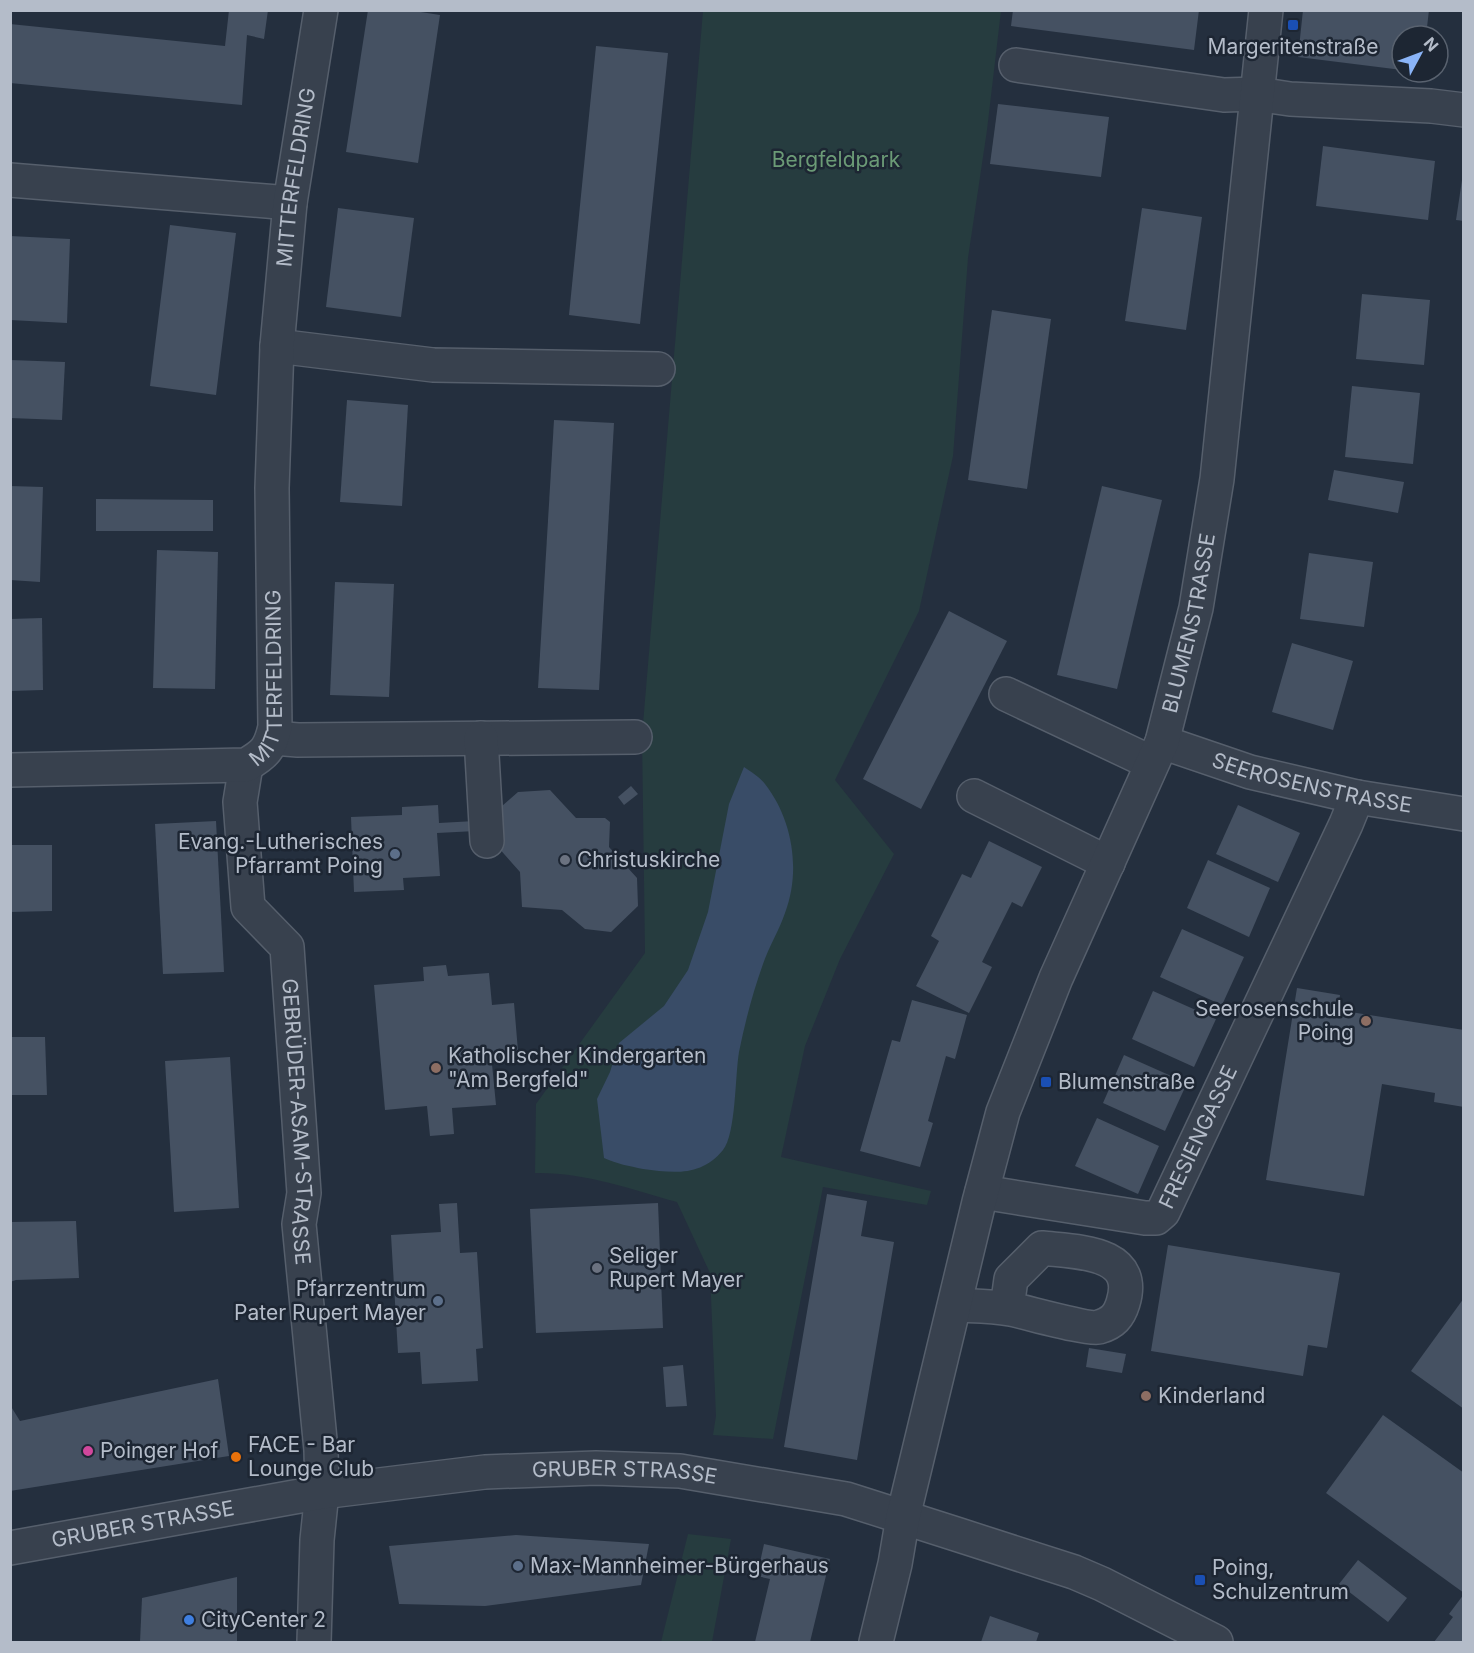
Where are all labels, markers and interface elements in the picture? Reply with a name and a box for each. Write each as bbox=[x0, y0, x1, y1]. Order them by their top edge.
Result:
marker: Margeritenstraße bbox=[1286, 18, 1300, 32]
north arrow bbox=[1390, 24, 1450, 84]
text: N bbox=[1420, 33, 1443, 55]
place label: Margeritenstraße bbox=[1208, 34, 1378, 59]
street label: MITTERFELDRING bbox=[271, 86, 320, 268]
park label: Bergfeldpark bbox=[772, 147, 901, 172]
street label: BLUMENSTRASSE bbox=[1157, 531, 1220, 716]
street label: MITTERFELDRING bbox=[244, 590, 287, 771]
street label: SEEROSENSTRASSE bbox=[1209, 747, 1414, 818]
place label: Evang.-Lutherisches Pfarramt Poing bbox=[178, 829, 383, 878]
marker: Evang.-Lutherisches Pfarramt Poing bbox=[388, 847, 402, 861]
place label: Christuskirche bbox=[577, 847, 720, 872]
marker: Christuskirche bbox=[558, 853, 572, 867]
street label: GEBRÜDER-ASAM-STRASSE bbox=[277, 978, 317, 1266]
place label: Seerosenschule Poing bbox=[1195, 996, 1354, 1045]
marker: Seerosenschule Poing bbox=[1359, 1014, 1373, 1028]
place label: Katholischer Kindergarten "Am Bergfeld" bbox=[448, 1043, 706, 1092]
marker: Katholischer Kindergarten "Am Bergfeld" bbox=[429, 1061, 443, 1075]
street label: FRESIENGASSE bbox=[1153, 1061, 1242, 1213]
place label: Blumenstraße bbox=[1058, 1069, 1195, 1094]
marker: Blumenstraße bbox=[1039, 1075, 1053, 1089]
place label: Seliger Rupert Mayer bbox=[609, 1243, 743, 1292]
marker: Seliger Rupert Mayer bbox=[590, 1261, 604, 1275]
place label: Pfarrzentrum Pater Rupert Mayer bbox=[234, 1276, 426, 1325]
marker: Pfarrzentrum Pater Rupert Mayer bbox=[431, 1294, 445, 1308]
place label: Kinderland bbox=[1158, 1383, 1265, 1408]
marker: Kinderland bbox=[1139, 1389, 1153, 1403]
place label: FACE - Bar Lounge Club bbox=[248, 1432, 374, 1481]
place label: Poinger Hof bbox=[100, 1438, 219, 1463]
marker: Poinger Hof bbox=[81, 1444, 95, 1458]
marker: FACE - Bar Lounge Club bbox=[229, 1450, 243, 1464]
street label: GRUBER STRASSE bbox=[532, 1455, 719, 1489]
street label: GRUBER STRASSE bbox=[49, 1495, 236, 1552]
place label: Max-Mannheimer-Bürgerhaus bbox=[530, 1553, 829, 1578]
place label: Poing, Schulzentrum bbox=[1212, 1555, 1349, 1604]
marker: Max-Mannheimer-Bürgerhaus bbox=[511, 1559, 525, 1573]
marker: Poing, Schulzentrum bbox=[1193, 1573, 1207, 1587]
place label: CityCenter 2 bbox=[201, 1607, 326, 1632]
marker: CityCenter 2 bbox=[182, 1613, 196, 1627]

